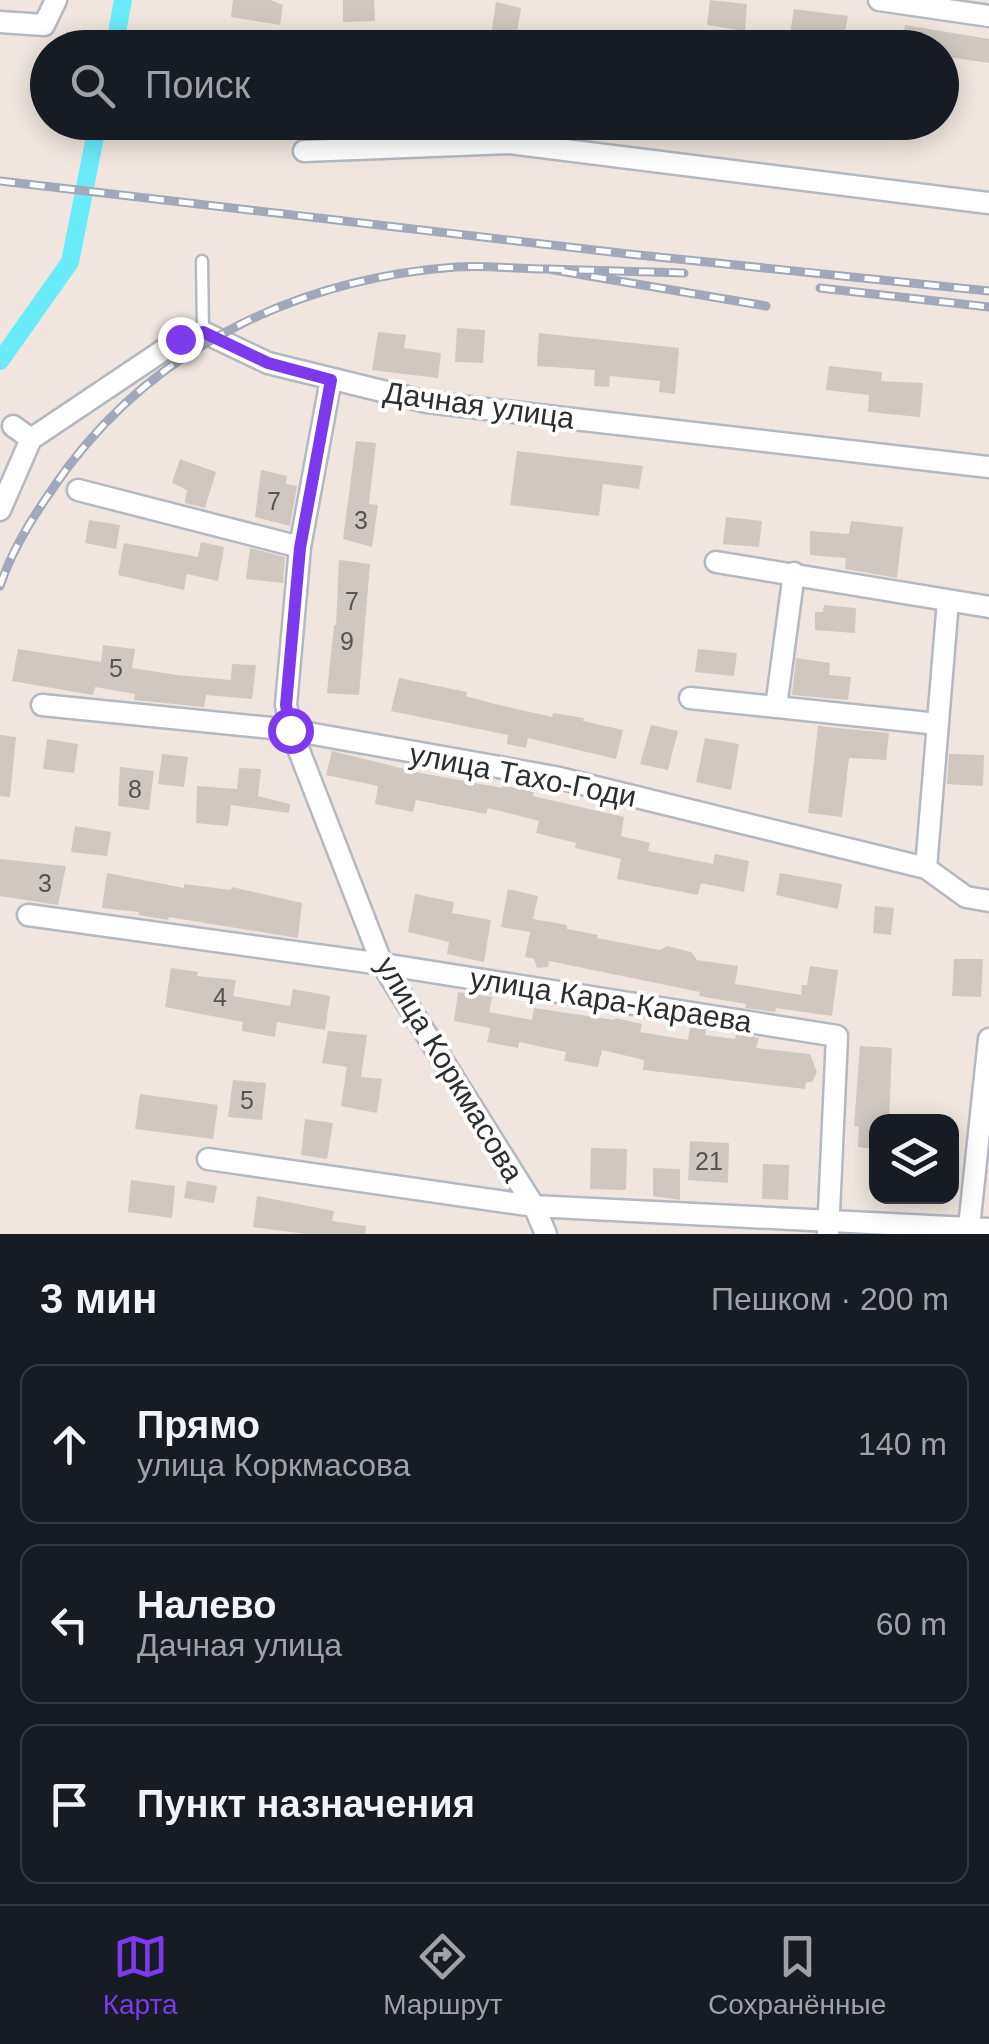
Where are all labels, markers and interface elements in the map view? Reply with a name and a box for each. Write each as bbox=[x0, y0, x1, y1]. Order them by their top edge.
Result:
search box bbox=[30, 30, 959, 140]
icon: search bbox=[65, 58, 120, 113]
text: Поиск bbox=[145, 64, 250, 106]
route end bbox=[158, 317, 204, 363]
street label: Дачная улица bbox=[381, 375, 577, 435]
house number: 7 bbox=[267, 487, 281, 515]
house number: 3 bbox=[354, 506, 368, 534]
house number: 7 bbox=[345, 587, 359, 615]
house number: 9 bbox=[340, 627, 354, 655]
house number: 5 bbox=[109, 654, 123, 682]
route start bbox=[268, 708, 314, 754]
street label: улица Тахо-Годи bbox=[407, 737, 639, 813]
house number: 8 bbox=[128, 775, 142, 803]
house number: 3 bbox=[38, 869, 52, 897]
street label: улица Коркмасова bbox=[370, 951, 530, 1188]
street label: улица Кара-Караева bbox=[468, 961, 755, 1039]
house number: 4 bbox=[213, 983, 227, 1011]
house number: 5 bbox=[240, 1086, 254, 1114]
map controls bbox=[869, 1114, 959, 1204]
button: layers bbox=[869, 1114, 959, 1204]
house number: 21 bbox=[695, 1147, 723, 1175]
text: 3 мин bbox=[40, 1275, 157, 1322]
text: Пешком · 200 m bbox=[711, 1281, 949, 1317]
text: Прямо bbox=[137, 1404, 260, 1446]
icon: ahead bbox=[42, 1417, 97, 1472]
text: 140 m bbox=[858, 1426, 947, 1462]
text: улица Коркмасова bbox=[137, 1447, 410, 1483]
text: Налево bbox=[137, 1584, 276, 1626]
icon: left bbox=[42, 1597, 97, 1652]
text: 60 m bbox=[876, 1606, 947, 1642]
text: Дачная улица bbox=[137, 1627, 342, 1663]
icon: arrive bbox=[42, 1777, 97, 1832]
text: Пункт назначения bbox=[137, 1783, 475, 1825]
tab: Карта bbox=[103, 1929, 178, 2021]
tab: Маршрут bbox=[383, 1929, 502, 2021]
tab: Сохранённые bbox=[708, 1929, 886, 2021]

